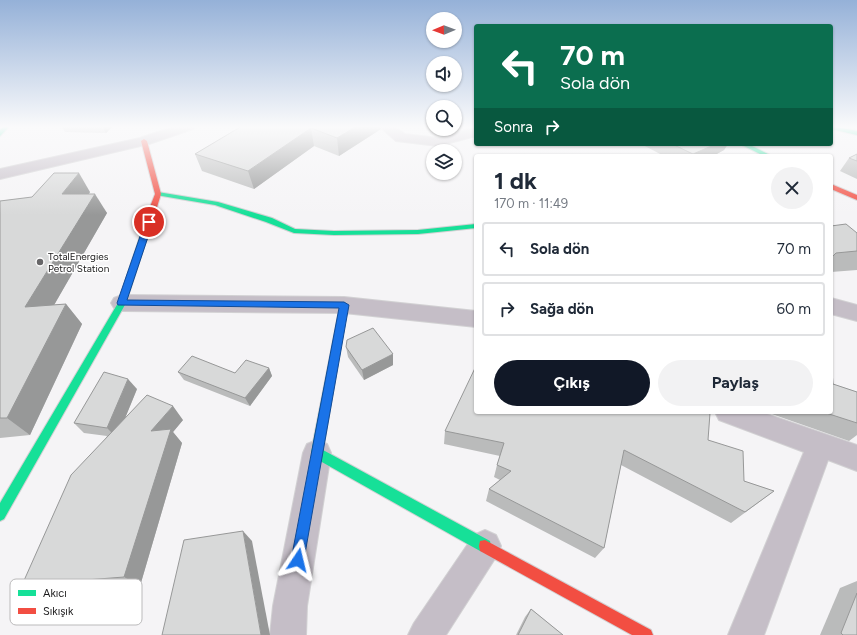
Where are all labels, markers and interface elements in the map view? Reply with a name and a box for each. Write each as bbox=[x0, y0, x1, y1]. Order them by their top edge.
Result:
north arrow bbox=[426, 12, 462, 48]
map controls bbox=[426, 12, 462, 180]
text: 70 m bbox=[560, 38, 625, 72]
icon: left bbox=[494, 40, 546, 92]
button: sound bbox=[426, 56, 462, 92]
text: Sola dön bbox=[560, 72, 630, 94]
button: search bbox=[426, 100, 462, 136]
icon: right bbox=[541, 116, 563, 138]
text: Sonra bbox=[494, 118, 533, 136]
button: layers bbox=[426, 144, 462, 180]
text: 1 dk bbox=[494, 166, 537, 195]
button: close bbox=[771, 167, 813, 209]
text: 170 m · 11:49 bbox=[494, 196, 568, 211]
pin bbox=[132, 205, 166, 239]
icon: arrive bbox=[138, 211, 160, 233]
icon: left bbox=[496, 238, 518, 260]
text: Sola dön bbox=[530, 240, 589, 258]
text: 70 m bbox=[777, 240, 811, 258]
place label: TotalEnergies Petrol Station bbox=[48, 250, 110, 275]
marker: TotalEnergies Petrol Station bbox=[35, 257, 45, 267]
icon: right bbox=[496, 298, 518, 320]
text: Sağa dön bbox=[530, 300, 594, 318]
text: 60 m bbox=[776, 300, 811, 318]
button: Çıkış bbox=[494, 360, 650, 406]
button: Paylaş bbox=[658, 360, 813, 406]
position arrow bbox=[277, 539, 319, 581]
legend bbox=[10, 579, 142, 625]
text: Akıcı bbox=[43, 587, 67, 600]
text: Sıkışık bbox=[43, 605, 74, 618]

